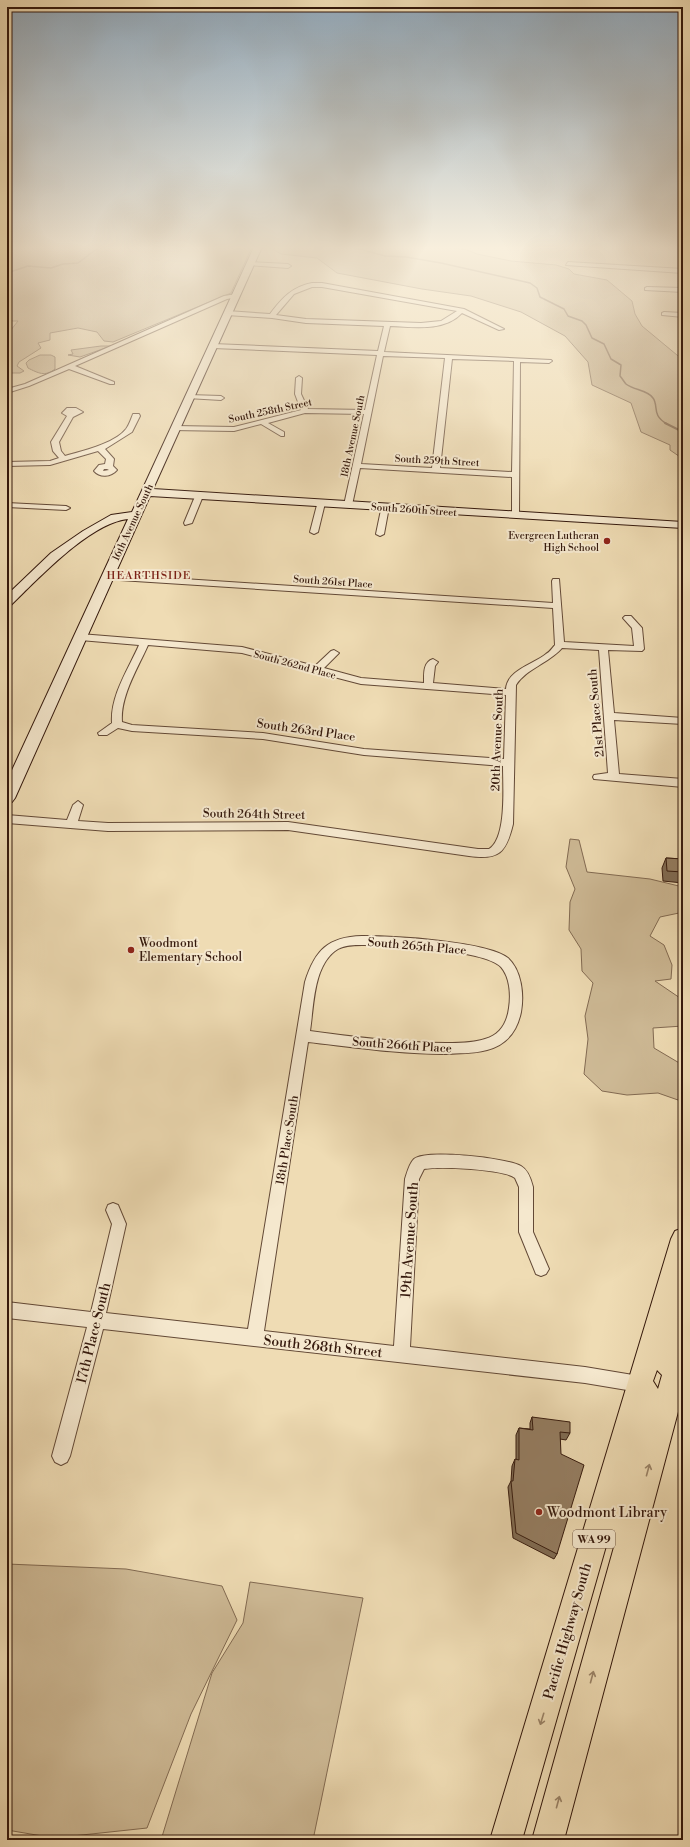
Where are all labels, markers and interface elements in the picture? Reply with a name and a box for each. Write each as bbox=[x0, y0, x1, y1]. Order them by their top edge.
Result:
street label: 18th Avenue South bbox=[338, 394, 368, 478]
street label: South 258th Street bbox=[227, 396, 313, 426]
street label: South 259th Street bbox=[394, 453, 480, 469]
street label: 16th Avenue South bbox=[110, 482, 156, 563]
street label: South 260th Street bbox=[371, 501, 458, 519]
place label: Evergreen Lutheran High School bbox=[508, 530, 599, 554]
marker: Evergreen Lutheran High School bbox=[602, 536, 612, 546]
district label: HEARTHSIDE bbox=[107, 569, 191, 583]
street label: South 261st Place bbox=[293, 573, 373, 591]
street label: South 262nd Place bbox=[252, 648, 337, 682]
street label: 21st Place South bbox=[585, 668, 608, 758]
street label: 20th Avenue South bbox=[488, 688, 507, 792]
street label: South 263rd Place bbox=[256, 716, 356, 745]
street label: South 264th Street bbox=[203, 806, 306, 823]
street label: South 265th Place bbox=[367, 935, 467, 958]
place label: Woodmont Elementary School bbox=[138, 936, 243, 965]
marker: Woodmont Elementary School bbox=[126, 945, 136, 955]
street label: South 266th Place bbox=[352, 1035, 452, 1056]
street label: 18th Place South bbox=[273, 1094, 302, 1186]
street label: 19th Avenue South bbox=[397, 1181, 423, 1299]
street label: 17th Place South bbox=[73, 1280, 115, 1386]
street label: South 268th Street bbox=[262, 1332, 383, 1362]
one-way arrow bbox=[645, 1464, 652, 1477]
place label: Woodmont Library bbox=[546, 1504, 667, 1522]
marker: Woodmont Library bbox=[534, 1507, 544, 1517]
road number: WA 99 bbox=[573, 1530, 615, 1548]
street label: Pacific Highway South bbox=[540, 1560, 596, 1702]
one-way arrow bbox=[589, 1671, 596, 1684]
one-way arrow bbox=[538, 1713, 545, 1726]
one-way arrow bbox=[555, 1796, 562, 1809]

